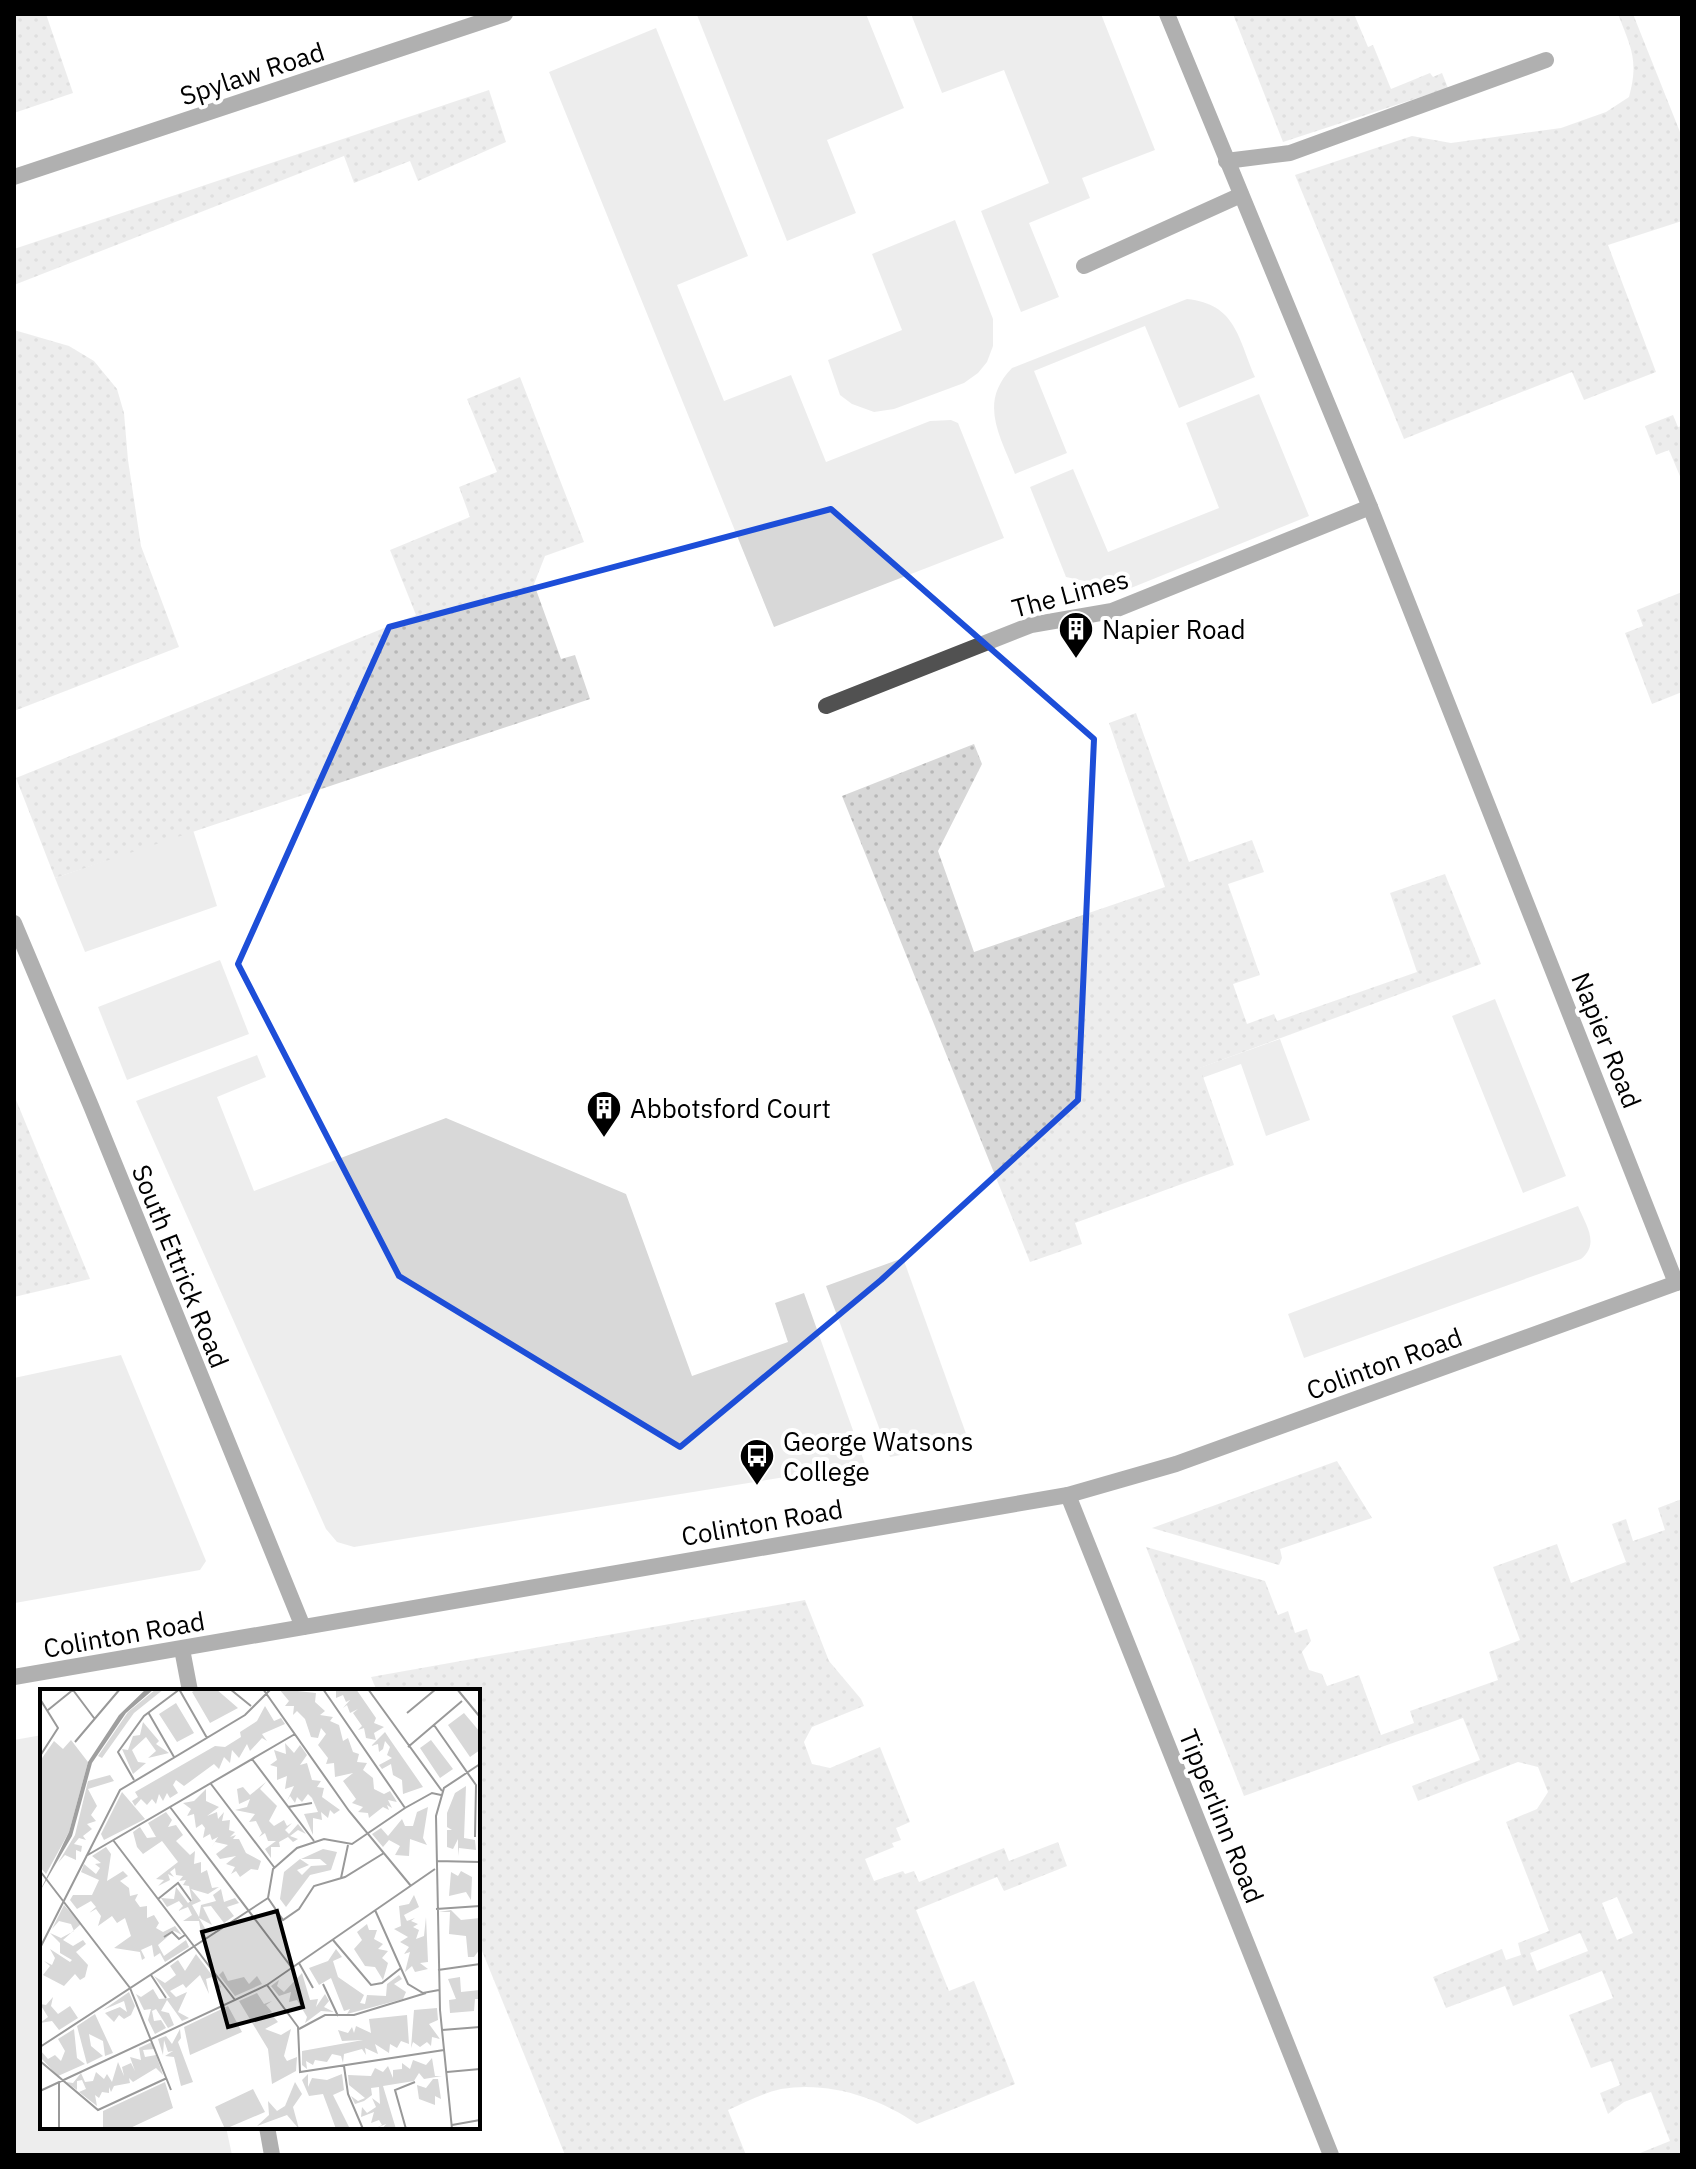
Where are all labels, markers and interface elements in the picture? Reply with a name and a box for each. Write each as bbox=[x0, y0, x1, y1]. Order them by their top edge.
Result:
street label: Spylaw Road bbox=[176, 34, 328, 112]
street label: The Limes bbox=[1008, 561, 1132, 625]
building icon: Napier Road bbox=[1057, 610, 1095, 660]
place label: Napier Road bbox=[1102, 612, 1246, 646]
street label: Napier Road bbox=[1564, 967, 1650, 1113]
building icon: Abbotsford Court bbox=[585, 1089, 623, 1139]
place label: Abbotsford Court bbox=[630, 1091, 831, 1125]
street label: South Ettrick Road bbox=[125, 1159, 237, 1373]
street label: Colinton Road bbox=[1301, 1319, 1467, 1407]
place label: George Watsons College bbox=[783, 1424, 973, 1488]
bus stop icon: George Watsons College bbox=[738, 1437, 776, 1487]
street label: Colinton Road bbox=[679, 1491, 845, 1553]
street label: Colinton Road bbox=[41, 1603, 207, 1665]
inset map bbox=[40, 1689, 480, 2129]
street label: Tipperlinn Road bbox=[1172, 1724, 1272, 1908]

